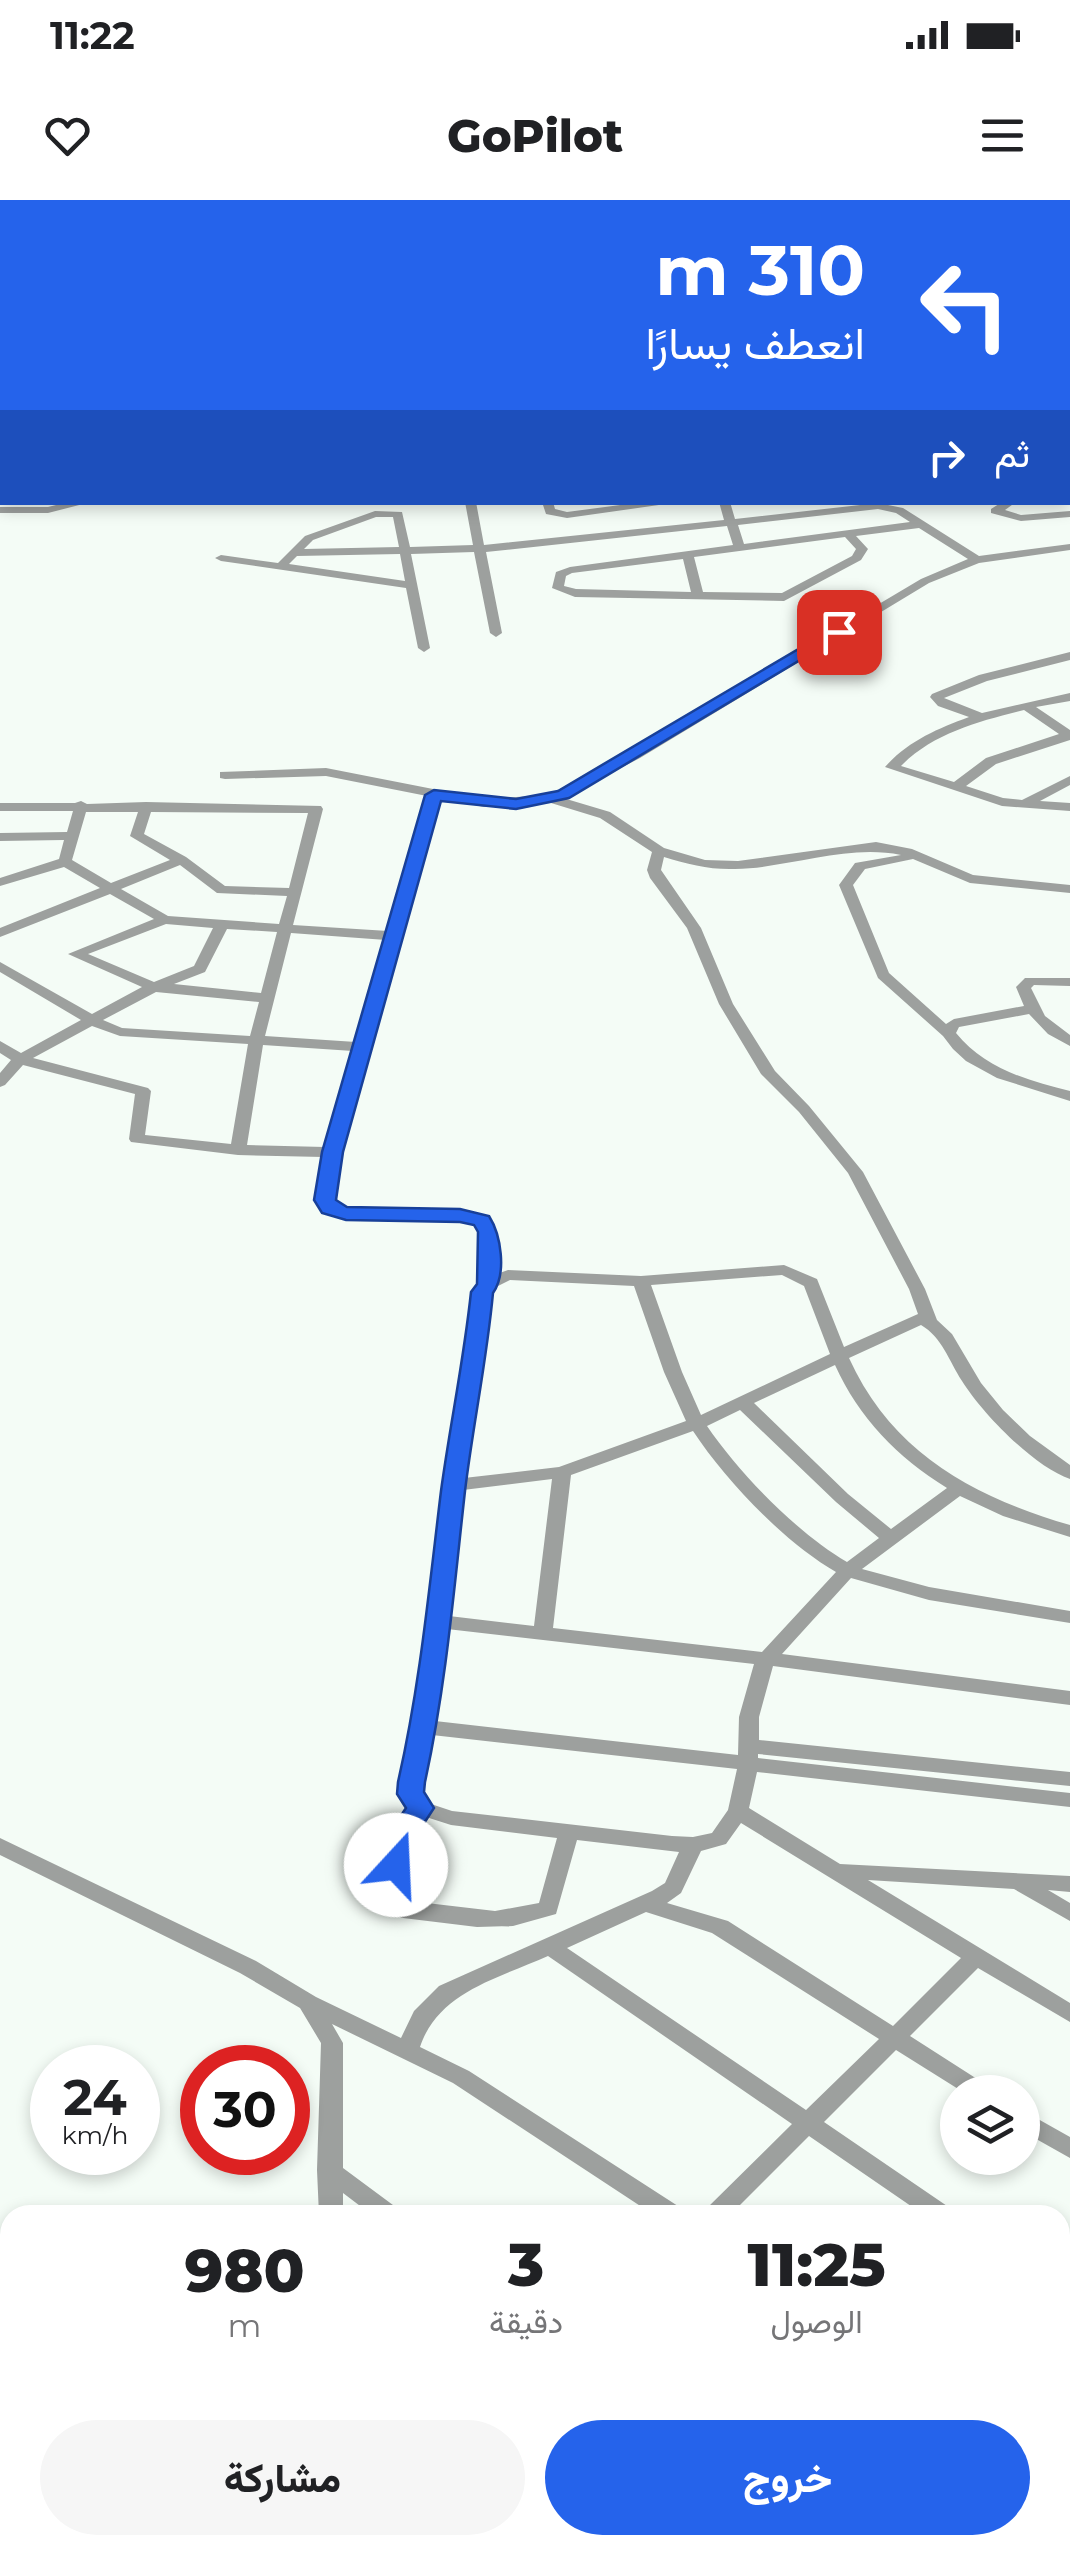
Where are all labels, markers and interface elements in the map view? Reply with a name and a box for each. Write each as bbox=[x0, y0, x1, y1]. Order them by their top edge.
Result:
text: 11:22 bbox=[50, 12, 135, 59]
icon: heart bbox=[40, 108, 95, 163]
text: GoPilot bbox=[447, 108, 623, 163]
icon: menu bbox=[975, 108, 1030, 163]
text: 310 m bbox=[655, 227, 865, 313]
icon: left bbox=[900, 240, 1030, 370]
text: انعطف يسارًا bbox=[645, 315, 865, 370]
icon: right bbox=[919, 430, 974, 485]
text: ثم bbox=[994, 430, 1030, 477]
pin bbox=[797, 590, 882, 675]
icon: arrive bbox=[812, 605, 867, 660]
position arrow bbox=[344, 1813, 448, 1917]
speed limit sign: 30 bbox=[180, 2045, 310, 2175]
text: 24 bbox=[63, 2067, 127, 2128]
map controls bbox=[940, 2075, 1040, 2175]
button: layers bbox=[940, 2075, 1040, 2175]
text: km/h bbox=[62, 2120, 128, 2150]
text: 3 bbox=[508, 2228, 544, 2301]
text: 11:25 bbox=[748, 2228, 886, 2301]
text: 980 bbox=[184, 2234, 305, 2307]
text: دقيقة bbox=[489, 2302, 563, 2341]
text: الوصول bbox=[770, 2302, 863, 2341]
text: m bbox=[228, 2306, 262, 2345]
button: مشاركة bbox=[40, 2420, 525, 2535]
button: خروج bbox=[545, 2420, 1030, 2535]

